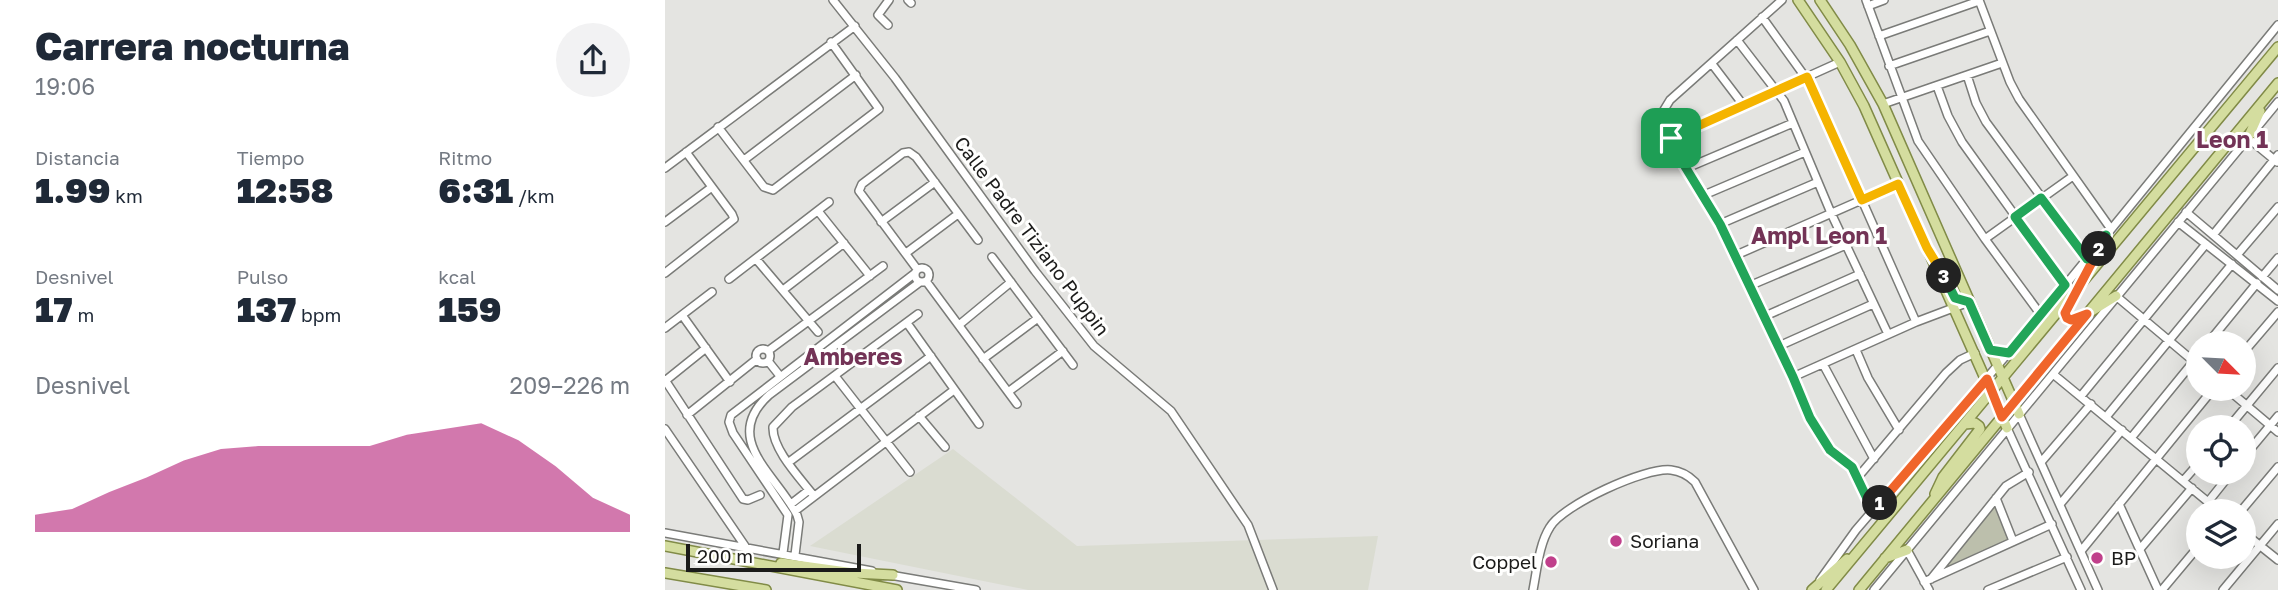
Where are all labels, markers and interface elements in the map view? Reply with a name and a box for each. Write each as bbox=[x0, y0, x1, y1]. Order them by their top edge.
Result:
text: Carrera nocturna bbox=[35, 23, 350, 68]
button: share bbox=[556, 23, 630, 97]
text: 19:06 bbox=[35, 72, 95, 100]
pin bbox=[1641, 108, 1701, 168]
icon: arrive bbox=[1652, 119, 1690, 157]
district label: Leon 1 bbox=[2196, 125, 2268, 153]
street label: Calle Padre Tiziano Puppin bbox=[950, 132, 1115, 340]
text: Distancia bbox=[35, 146, 120, 169]
text: Tiempo bbox=[237, 146, 304, 169]
text: Ritmo bbox=[438, 146, 492, 169]
text: 1.99 bbox=[35, 169, 111, 211]
text: 12:58 bbox=[237, 169, 333, 211]
text: 6:31 bbox=[438, 169, 513, 211]
text: km bbox=[111, 184, 143, 207]
text: /km bbox=[513, 184, 555, 207]
district label: Ampl Leon 1 bbox=[1751, 221, 1887, 249]
pin: 2 bbox=[2081, 232, 2117, 266]
text: 2 bbox=[2093, 237, 2104, 260]
pin: 3 bbox=[1927, 258, 1961, 294]
text: 3 bbox=[1938, 264, 1949, 287]
text: Desnivel bbox=[35, 265, 114, 288]
text: Pulso bbox=[237, 265, 288, 288]
text: kcal bbox=[438, 265, 476, 288]
text: 17 bbox=[35, 288, 73, 330]
text: 137 bbox=[237, 288, 296, 330]
text: 159 bbox=[438, 288, 502, 330]
text: m bbox=[73, 303, 94, 326]
text: bpm bbox=[296, 303, 341, 326]
north arrow bbox=[2186, 331, 2256, 401]
map controls bbox=[2186, 331, 2256, 569]
district label: Amberes bbox=[803, 342, 903, 370]
text: Desnivel bbox=[35, 371, 130, 399]
text: 209–226 m bbox=[510, 371, 630, 399]
button: locate bbox=[2186, 415, 2256, 485]
pin: 1 bbox=[1863, 486, 1897, 520]
text: 1 bbox=[1875, 491, 1884, 514]
button: layers bbox=[2186, 499, 2256, 569]
place label: Soriana bbox=[1630, 529, 1699, 552]
marker: Soriana bbox=[1608, 533, 1624, 549]
scale bar bbox=[686, 541, 861, 573]
text: 200 m bbox=[697, 544, 753, 567]
place label: BP bbox=[2111, 546, 2136, 569]
place label: Coppel bbox=[1472, 550, 1537, 573]
marker: BP bbox=[2089, 550, 2105, 566]
marker: Coppel bbox=[1543, 554, 1559, 570]

